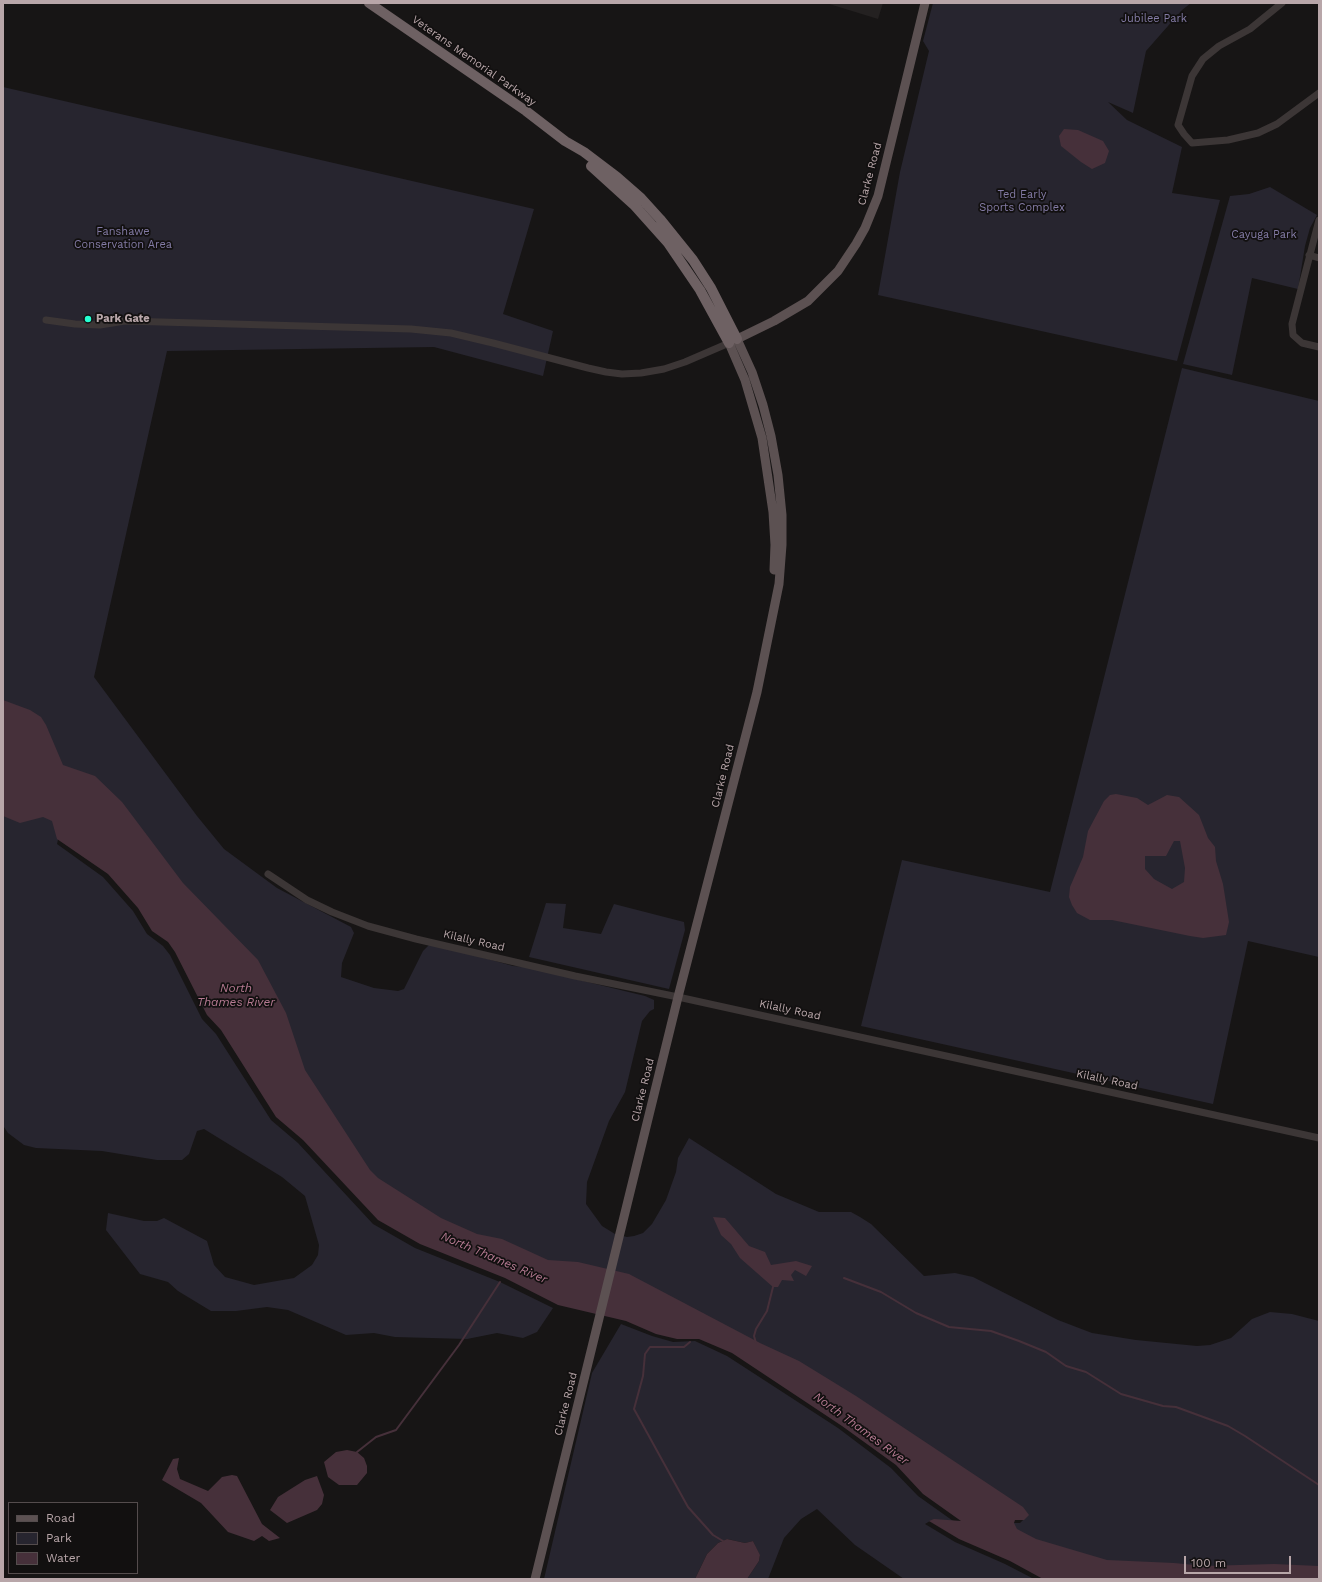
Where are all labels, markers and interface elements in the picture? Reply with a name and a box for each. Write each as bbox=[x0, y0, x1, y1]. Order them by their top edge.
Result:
park label: Jubilee Park bbox=[1121, 12, 1187, 26]
street label: Veterans Memorial Parkway bbox=[409, 13, 539, 109]
street label: Clarke Road bbox=[855, 141, 885, 207]
park label: Ted Early Sports Complex bbox=[979, 188, 1065, 214]
park label: Fanshawe Conservation Area bbox=[74, 225, 172, 251]
park label: Cayuga Park bbox=[1231, 228, 1297, 242]
place label: Park Gate bbox=[96, 312, 150, 326]
marker: Park Gate bbox=[83, 314, 93, 324]
street label: Clarke Road bbox=[709, 743, 737, 809]
street label: Kilally Road bbox=[442, 928, 506, 954]
water label: North Thames River bbox=[197, 981, 275, 1009]
street label: Kilally Road bbox=[758, 997, 822, 1023]
street label: Clarke Road bbox=[629, 1057, 657, 1123]
street label: Kilally Road bbox=[1075, 1067, 1139, 1093]
water label: North Thames River bbox=[439, 1229, 549, 1287]
street label: Clarke Road bbox=[552, 1371, 580, 1437]
water label: North Thames River bbox=[811, 1390, 911, 1468]
legend bbox=[8, 1502, 138, 1574]
text: Road bbox=[46, 1511, 75, 1525]
text: Park bbox=[46, 1531, 72, 1545]
scale bar bbox=[1186, 1548, 1293, 1574]
text: Water bbox=[46, 1551, 80, 1565]
text: 100 m bbox=[1191, 1556, 1226, 1570]

